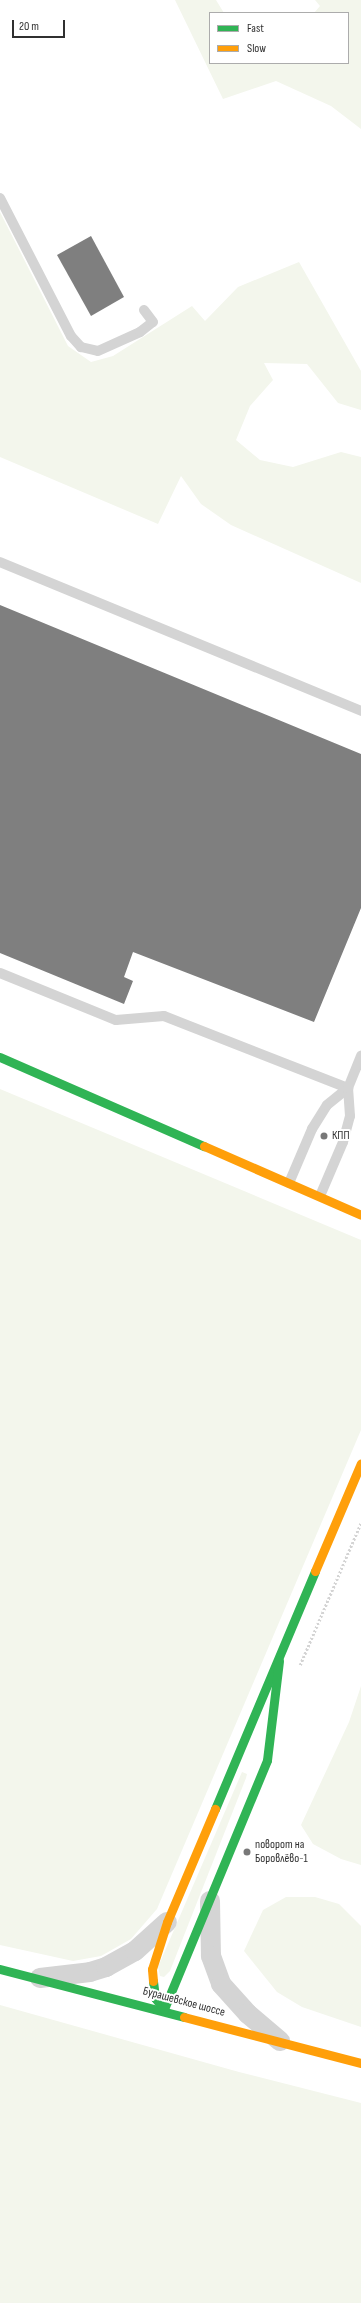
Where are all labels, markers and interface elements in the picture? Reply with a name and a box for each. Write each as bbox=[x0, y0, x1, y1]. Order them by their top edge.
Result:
scale bar bbox=[14, 12, 67, 38]
legend bbox=[209, 12, 349, 64]
text: 20 m bbox=[19, 19, 39, 34]
text: Fast bbox=[247, 21, 264, 36]
text: Slow bbox=[247, 41, 266, 56]
place label: КПП bbox=[332, 1129, 350, 1143]
marker: КПП bbox=[319, 1131, 329, 1141]
place label: поворот на Боровлёво-1 bbox=[255, 1838, 308, 1866]
marker: поворот на Боровлёво-1 bbox=[242, 1847, 252, 1857]
street label: Бурашевское шоссе bbox=[141, 1984, 227, 2020]

